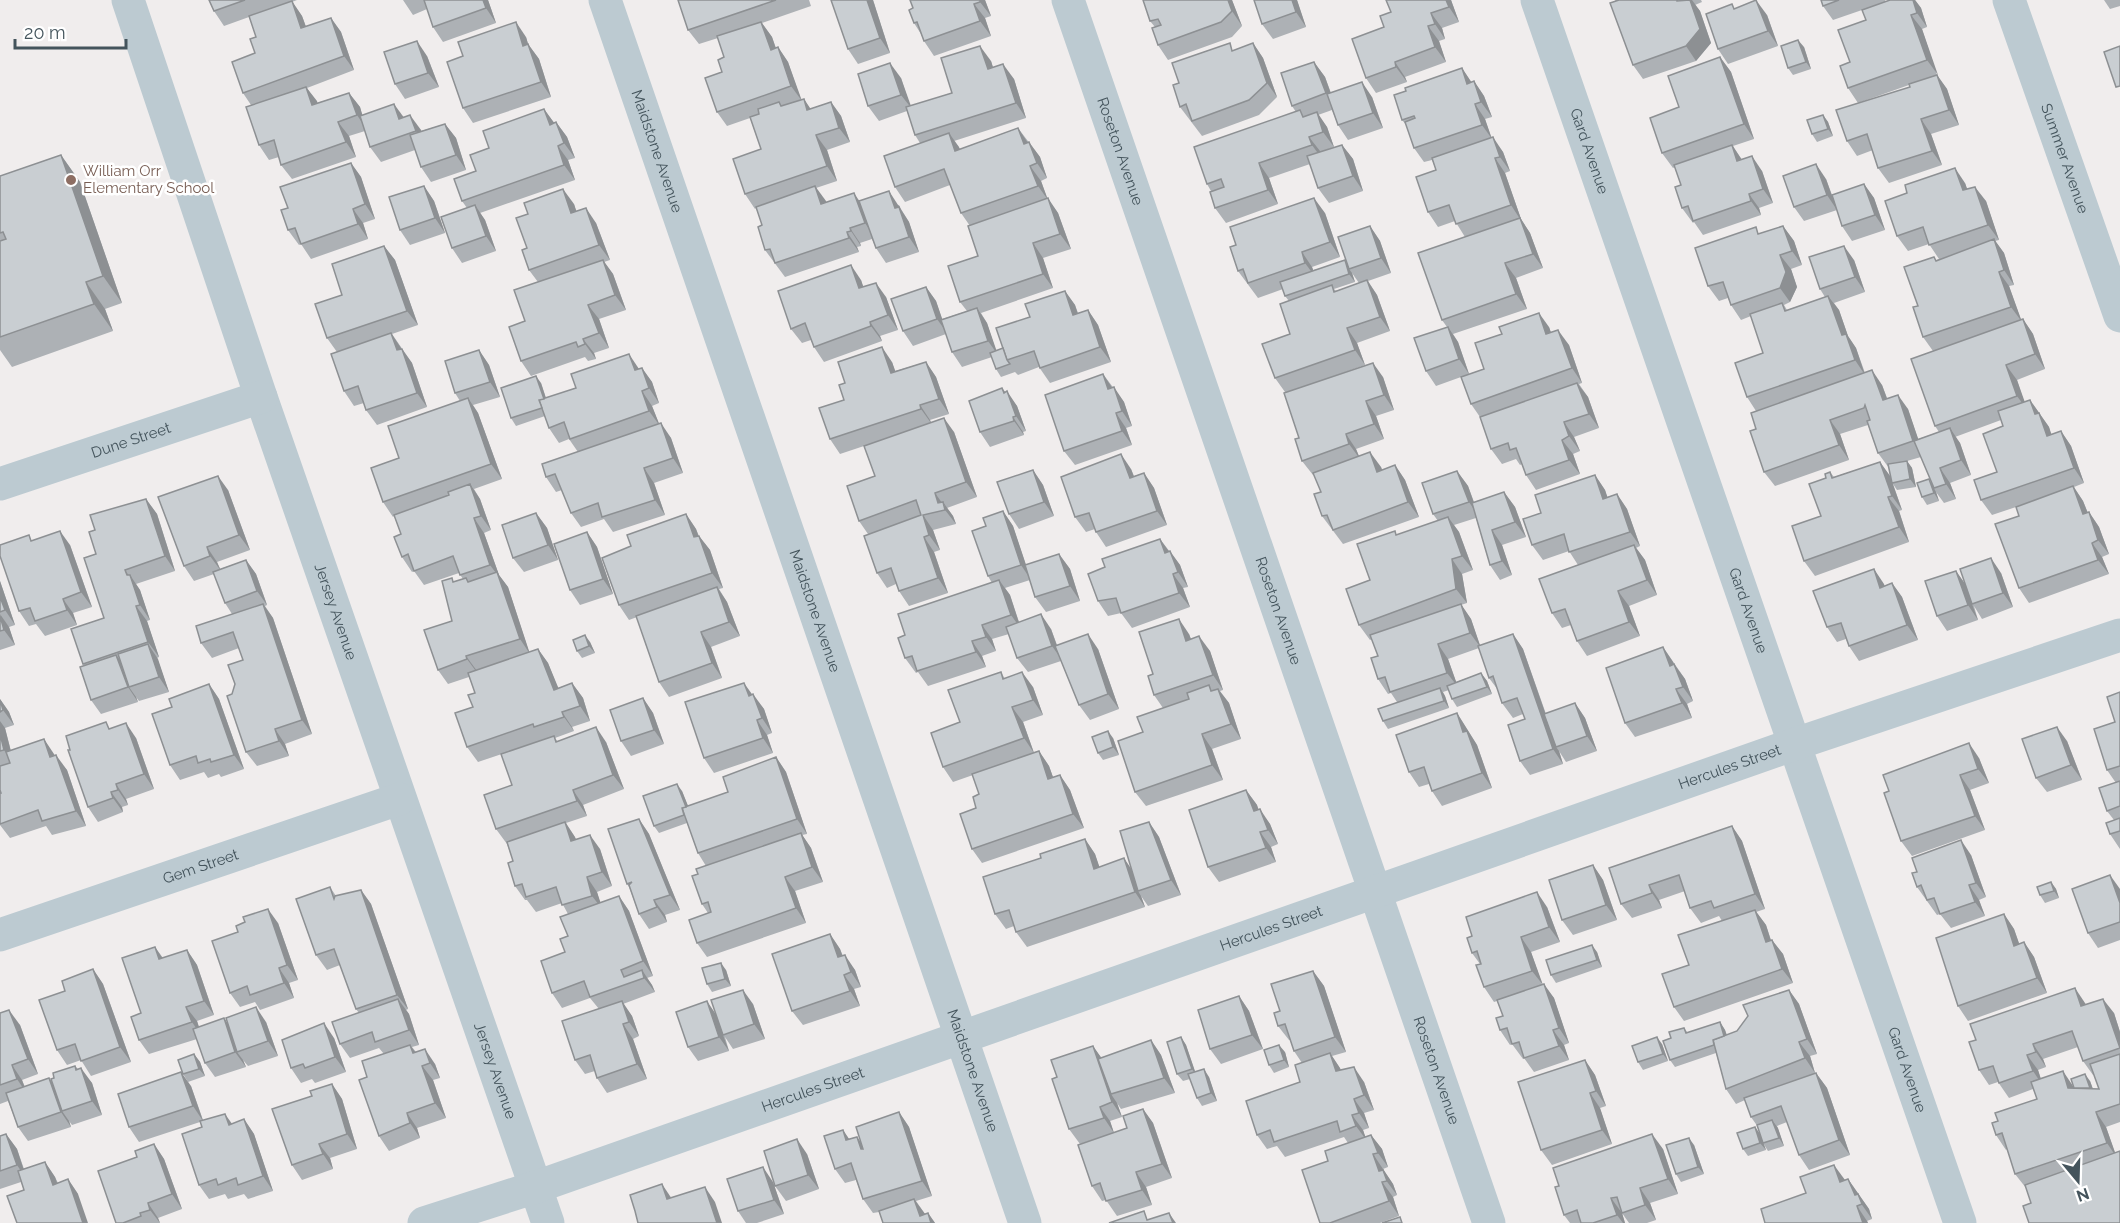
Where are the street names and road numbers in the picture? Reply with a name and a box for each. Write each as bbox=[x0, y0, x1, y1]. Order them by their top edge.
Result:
street label: Maidstone Avenue bbox=[628, 88, 686, 215]
street label: Roseton Avenue bbox=[1093, 95, 1147, 208]
street label: Summer Avenue bbox=[2037, 101, 2092, 216]
street label: Gard Avenue bbox=[1566, 106, 1612, 197]
street label: Dune Street bbox=[89, 419, 173, 462]
street label: Maidstone Avenue bbox=[785, 547, 844, 675]
street label: Roseton Avenue bbox=[1251, 554, 1305, 667]
street label: Jersey Avenue bbox=[311, 561, 361, 662]
street label: Gard Avenue bbox=[1725, 565, 1771, 656]
street label: Hercules Street bbox=[1676, 741, 1783, 793]
street label: Gem Street bbox=[160, 845, 241, 888]
street label: Hercules Street bbox=[1217, 902, 1325, 955]
street label: Maidstone Avenue bbox=[943, 1007, 1002, 1135]
street label: Roseton Avenue bbox=[1410, 1014, 1463, 1127]
street label: Jersey Avenue bbox=[470, 1020, 520, 1122]
street label: Gard Avenue bbox=[1884, 1025, 1930, 1115]
street label: Hercules Street bbox=[759, 1063, 866, 1116]

